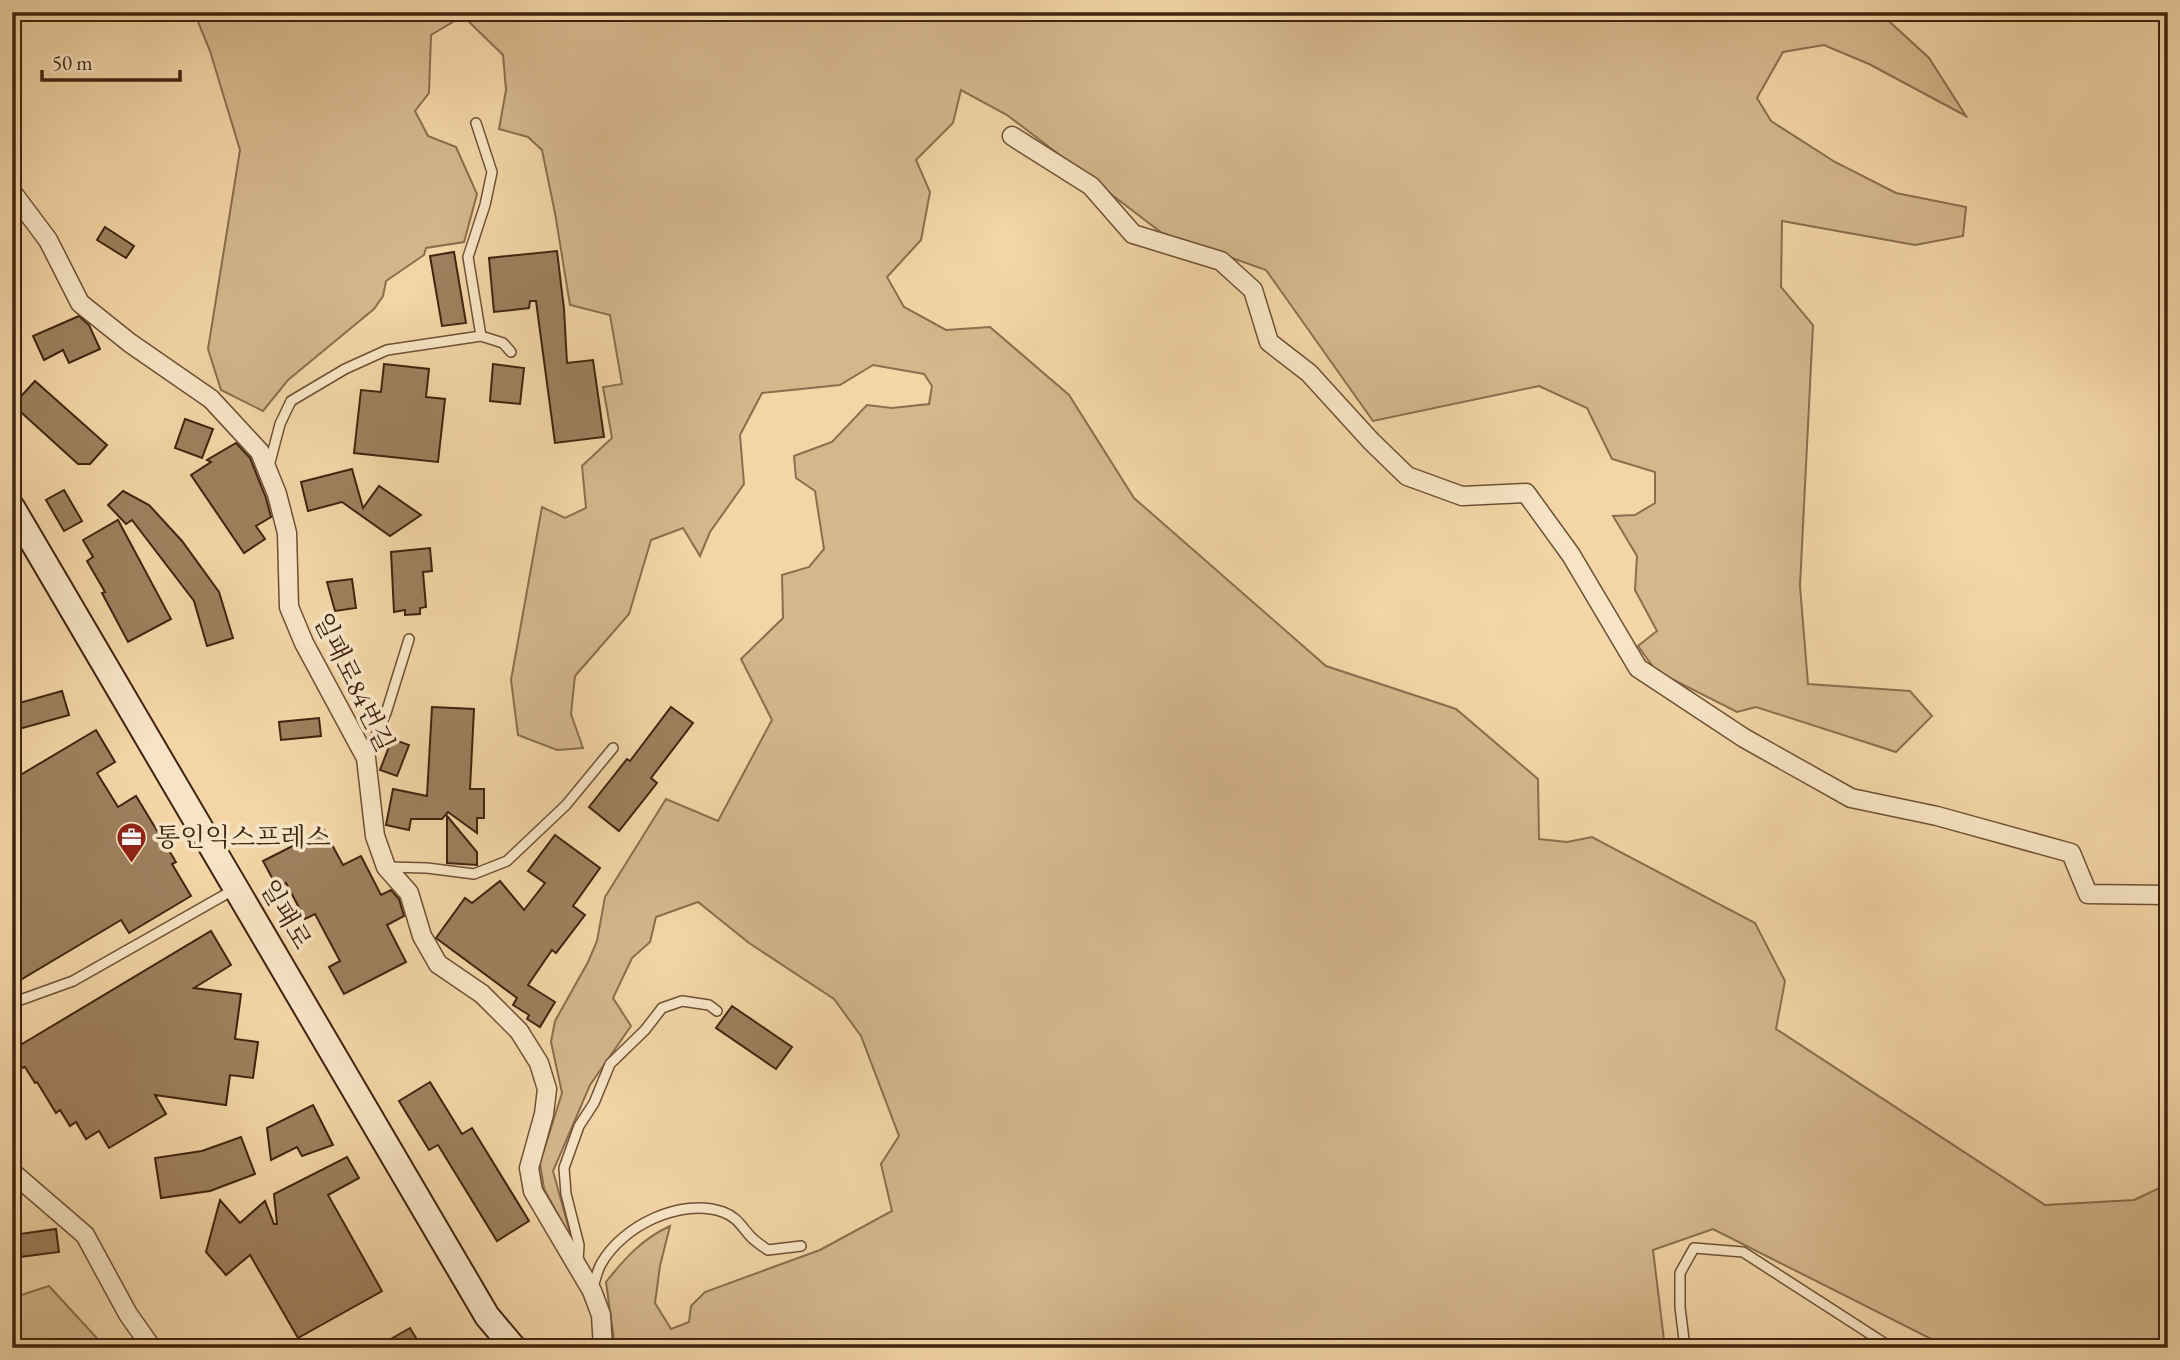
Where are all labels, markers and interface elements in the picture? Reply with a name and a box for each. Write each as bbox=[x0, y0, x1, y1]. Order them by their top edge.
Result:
scale bar bbox=[42, 38, 180, 82]
text: 50 m bbox=[52, 49, 93, 76]
street label: 일패로84번길 bbox=[306, 607, 402, 757]
office icon: 통인익스프레스 bbox=[115, 820, 149, 864]
place label: 통인익스프레스 bbox=[155, 820, 331, 854]
street label: 일패로 bbox=[252, 873, 320, 955]

